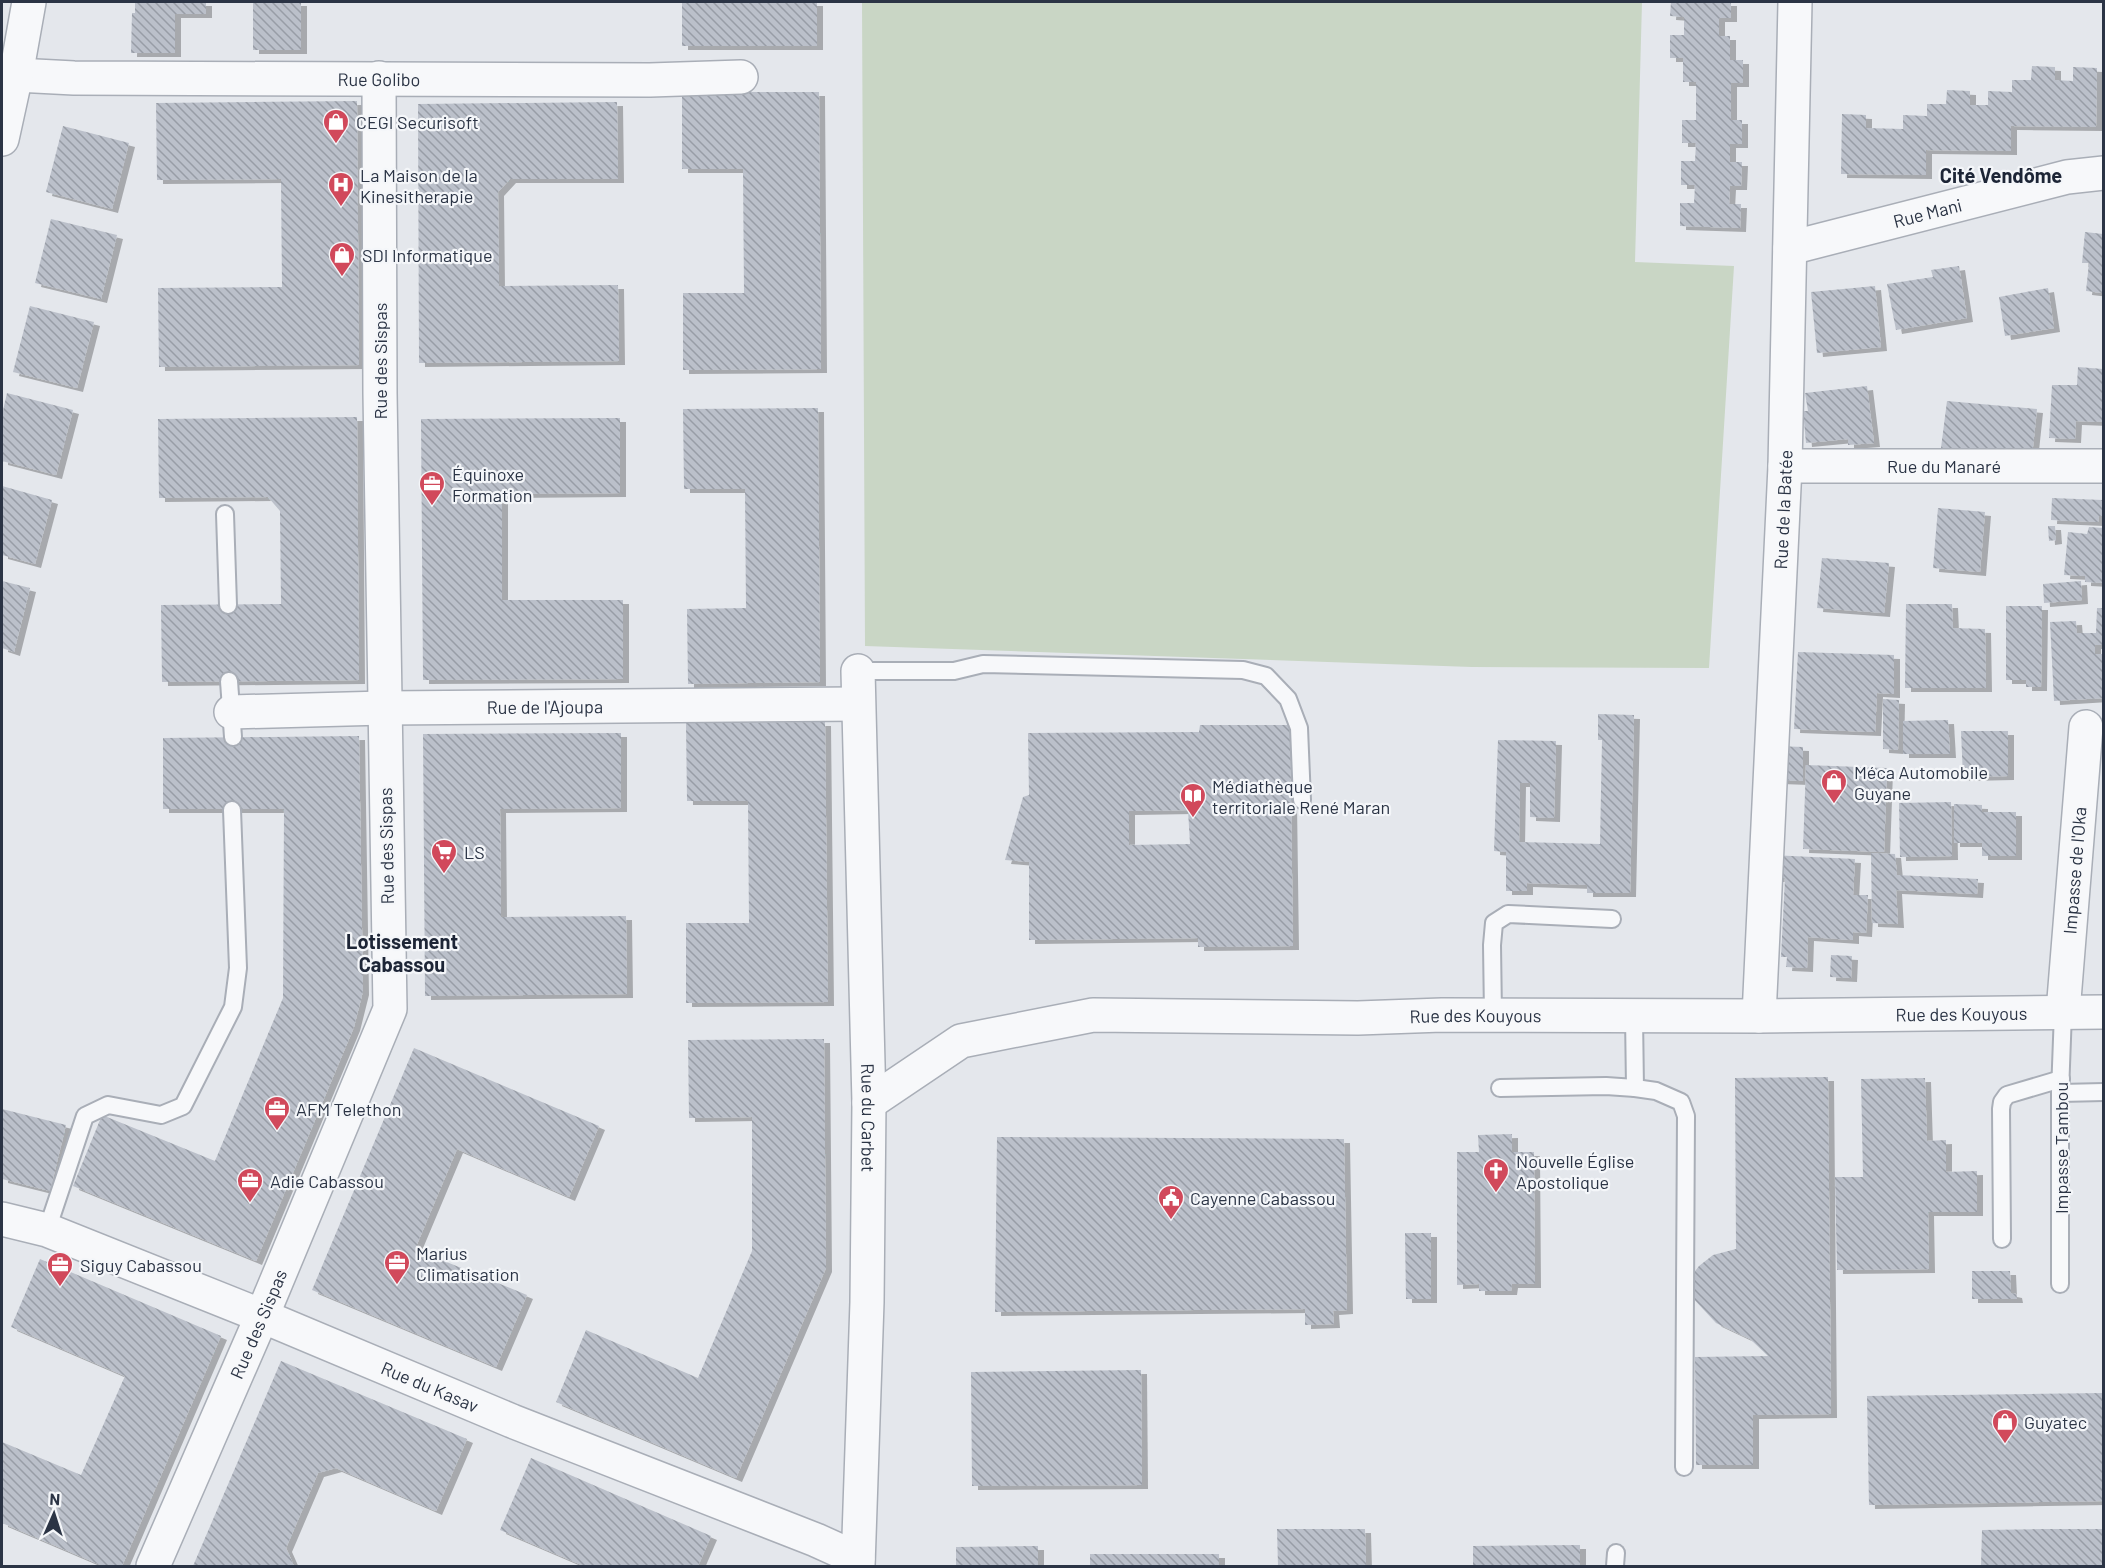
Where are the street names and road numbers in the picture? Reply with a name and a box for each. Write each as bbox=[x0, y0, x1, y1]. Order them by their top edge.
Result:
street label: Rue Golibo bbox=[337, 68, 420, 90]
street label: Rue Mani bbox=[1891, 193, 1964, 232]
street label: Rue des Sispas bbox=[369, 303, 391, 419]
street label: Rue de la Batée bbox=[1769, 450, 1796, 570]
street label: Rue du Manaré bbox=[1887, 455, 2001, 477]
street label: Rue de l'Ajoupa bbox=[487, 695, 603, 718]
street label: Rue des Sispas bbox=[374, 787, 398, 905]
street label: Impasse de l'Oka bbox=[2058, 806, 2091, 935]
street label: Rue des Kouyous bbox=[1895, 1002, 2027, 1025]
street label: Rue des Kouyous bbox=[1409, 1004, 1541, 1027]
street label: Rue du Carbet bbox=[857, 1063, 880, 1173]
street label: Impasse Tambou bbox=[2050, 1082, 2072, 1214]
street label: Rue des Sispas bbox=[225, 1266, 291, 1382]
street label: Rue du Kasav bbox=[378, 1356, 482, 1417]

